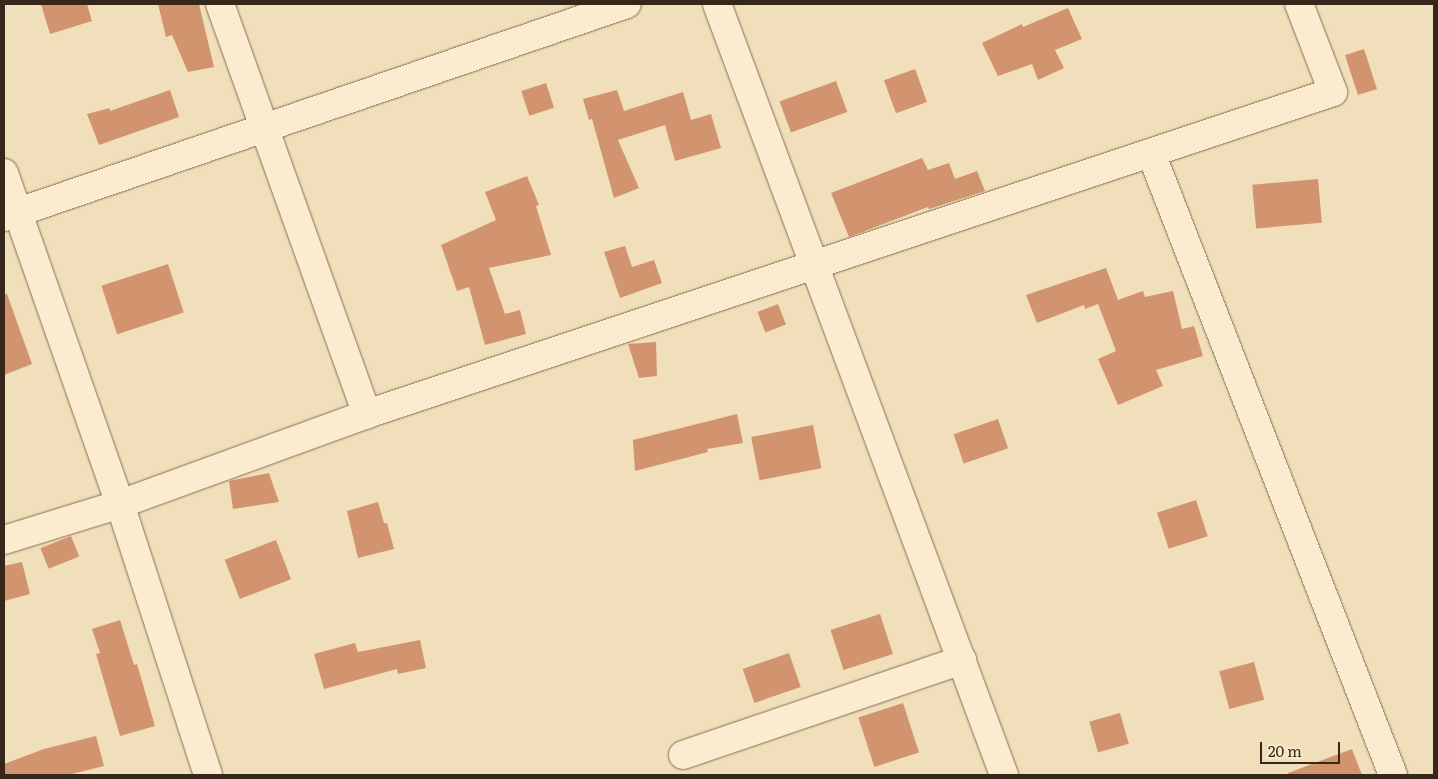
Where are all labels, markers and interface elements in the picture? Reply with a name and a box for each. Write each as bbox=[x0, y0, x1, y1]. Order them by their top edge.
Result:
scale bar bbox=[1263, 732, 1343, 764]
text: 20 m bbox=[1268, 739, 1302, 762]

